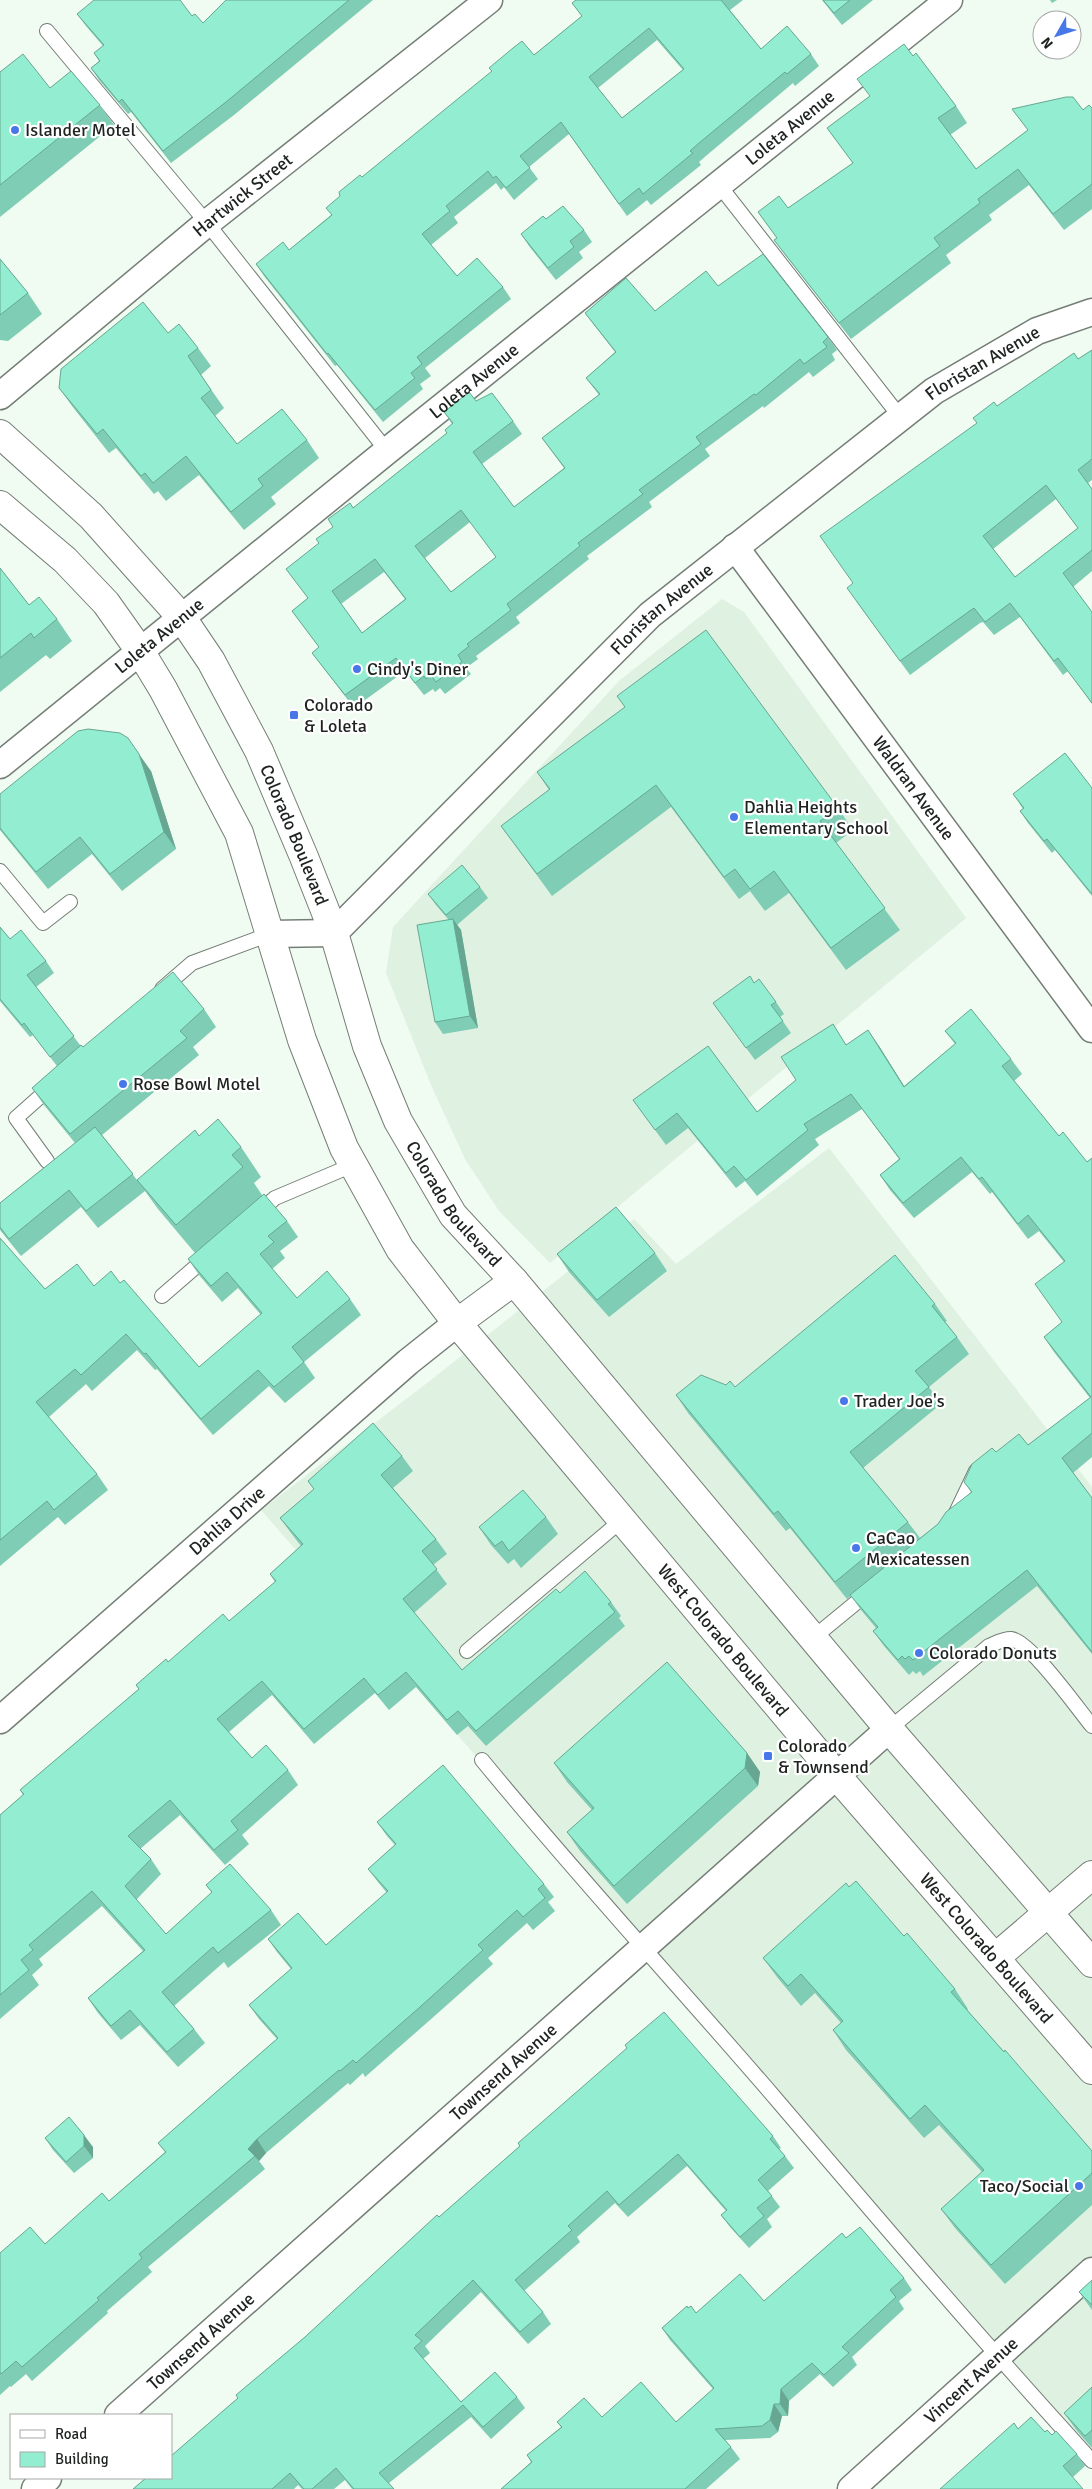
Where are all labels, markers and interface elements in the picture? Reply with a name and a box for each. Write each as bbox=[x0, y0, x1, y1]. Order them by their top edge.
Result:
north arrow bbox=[1032, 10, 1082, 60]
text: N bbox=[1038, 34, 1057, 52]
street label: Loleta Avenue bbox=[741, 85, 839, 170]
place label: Islander Motel bbox=[25, 119, 136, 141]
marker: Islander Motel bbox=[9, 124, 21, 136]
street label: Hartwick Street bbox=[188, 149, 297, 241]
street label: Floristan Avenue bbox=[920, 321, 1044, 405]
street label: Loleta Avenue bbox=[425, 339, 523, 424]
street label: Floristan Avenue bbox=[606, 559, 717, 660]
street label: Loleta Avenue bbox=[110, 593, 208, 678]
place label: Cindy's Diner bbox=[367, 658, 468, 680]
marker: Cindy's Diner bbox=[351, 663, 363, 675]
place label: Colorado & Loleta bbox=[304, 694, 373, 737]
marker: Colorado & Loleta bbox=[288, 709, 300, 721]
street label: Waldran Avenue bbox=[868, 732, 959, 845]
street label: Colorado Boulevard bbox=[255, 761, 333, 908]
place label: Dahlia Heights Elementary School bbox=[744, 796, 889, 839]
marker: Dahlia Heights Elementary School bbox=[728, 811, 740, 823]
place label: Rose Bowl Motel bbox=[133, 1073, 260, 1095]
marker: Rose Bowl Motel bbox=[117, 1078, 129, 1090]
street label: Colorado Boulevard bbox=[401, 1137, 506, 1271]
place label: Trader Joe's bbox=[854, 1390, 945, 1412]
marker: Trader Joe's bbox=[838, 1395, 850, 1407]
street label: Dahlia Drive bbox=[184, 1482, 270, 1560]
place label: CaCao Mexicatessen bbox=[866, 1527, 970, 1570]
marker: CaCao Mexicatessen bbox=[850, 1542, 862, 1554]
street label: West Colorado Boulevard bbox=[653, 1560, 793, 1721]
place label: Colorado Donuts bbox=[929, 1642, 1057, 1664]
marker: Colorado Donuts bbox=[913, 1647, 925, 1659]
place label: Colorado & Townsend bbox=[778, 1735, 869, 1778]
marker: Colorado & Townsend bbox=[762, 1750, 774, 1762]
street label: West Colorado Boulevard bbox=[915, 1868, 1058, 2028]
street label: Townsend Avenue bbox=[445, 2019, 562, 2125]
place label: Taco/Social bbox=[980, 2175, 1069, 2197]
marker: Taco/Social bbox=[1073, 2180, 1085, 2192]
street label: Townsend Avenue bbox=[143, 2288, 259, 2395]
street label: Vincent Avenue bbox=[920, 2332, 1023, 2428]
legend bbox=[10, 2414, 172, 2479]
text: Road bbox=[55, 2425, 87, 2443]
text: Building bbox=[55, 2450, 109, 2468]

